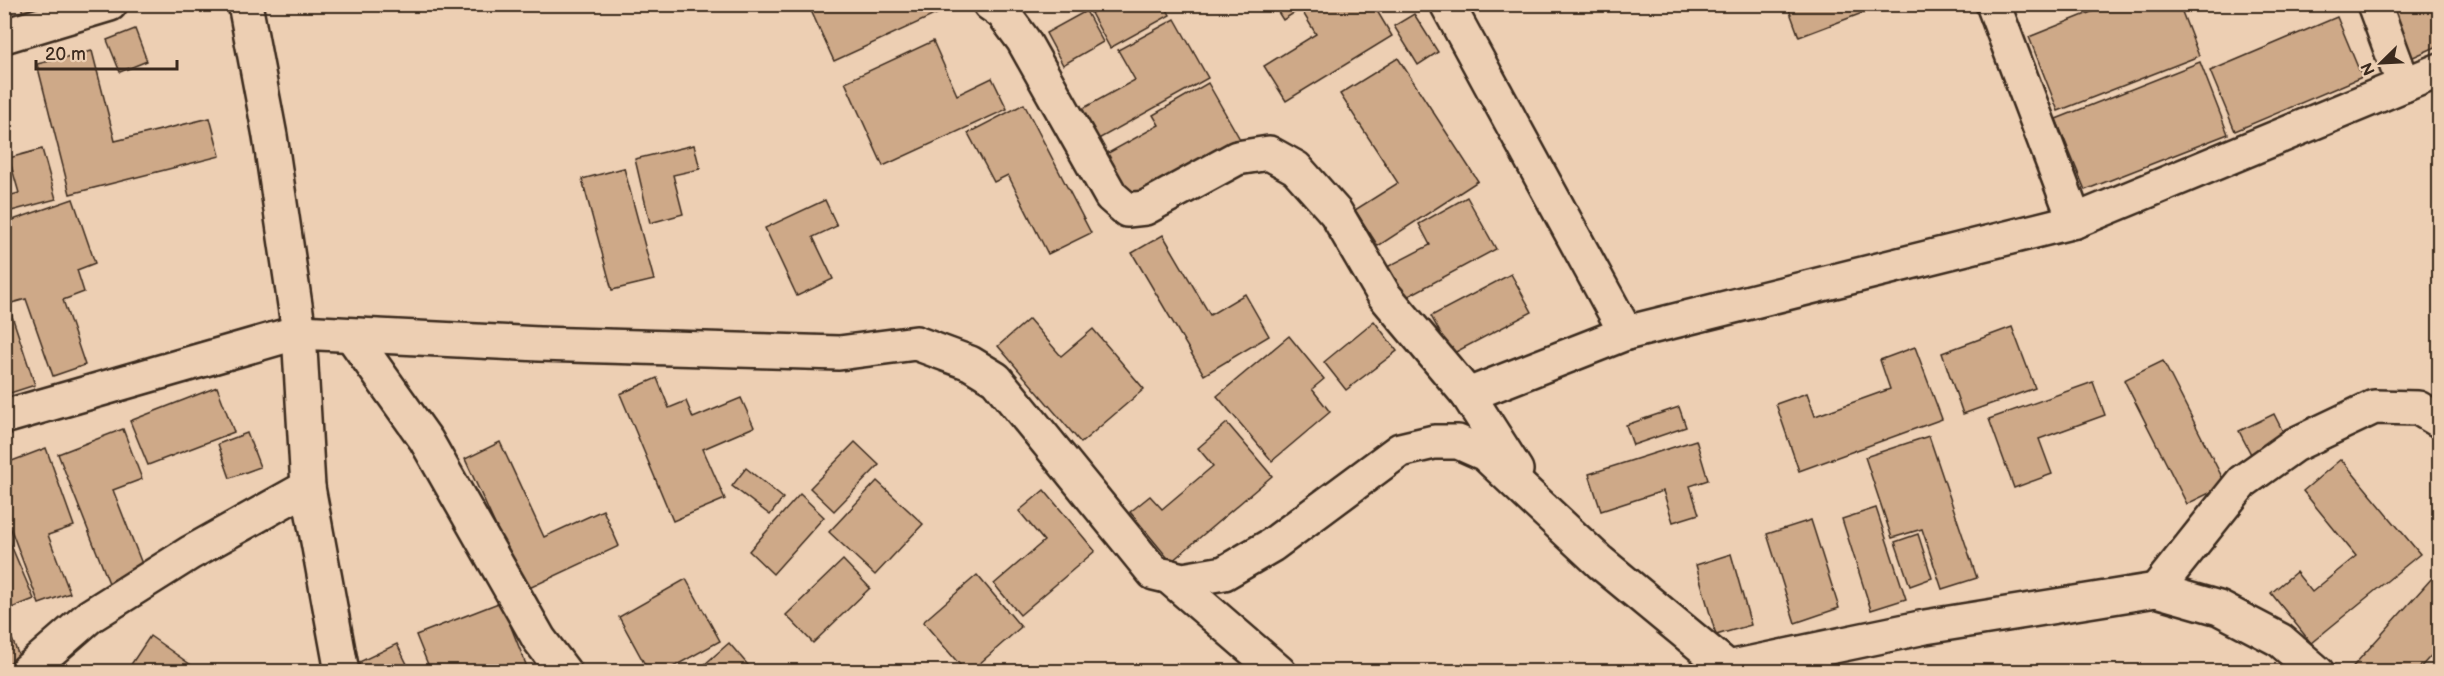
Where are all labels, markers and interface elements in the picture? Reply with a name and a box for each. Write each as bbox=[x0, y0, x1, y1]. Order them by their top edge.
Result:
scale bar bbox=[36, 33, 177, 71]
north arrow bbox=[2351, 33, 2411, 93]
text: 20 m bbox=[45, 44, 86, 65]
text: N bbox=[2358, 59, 2380, 78]

